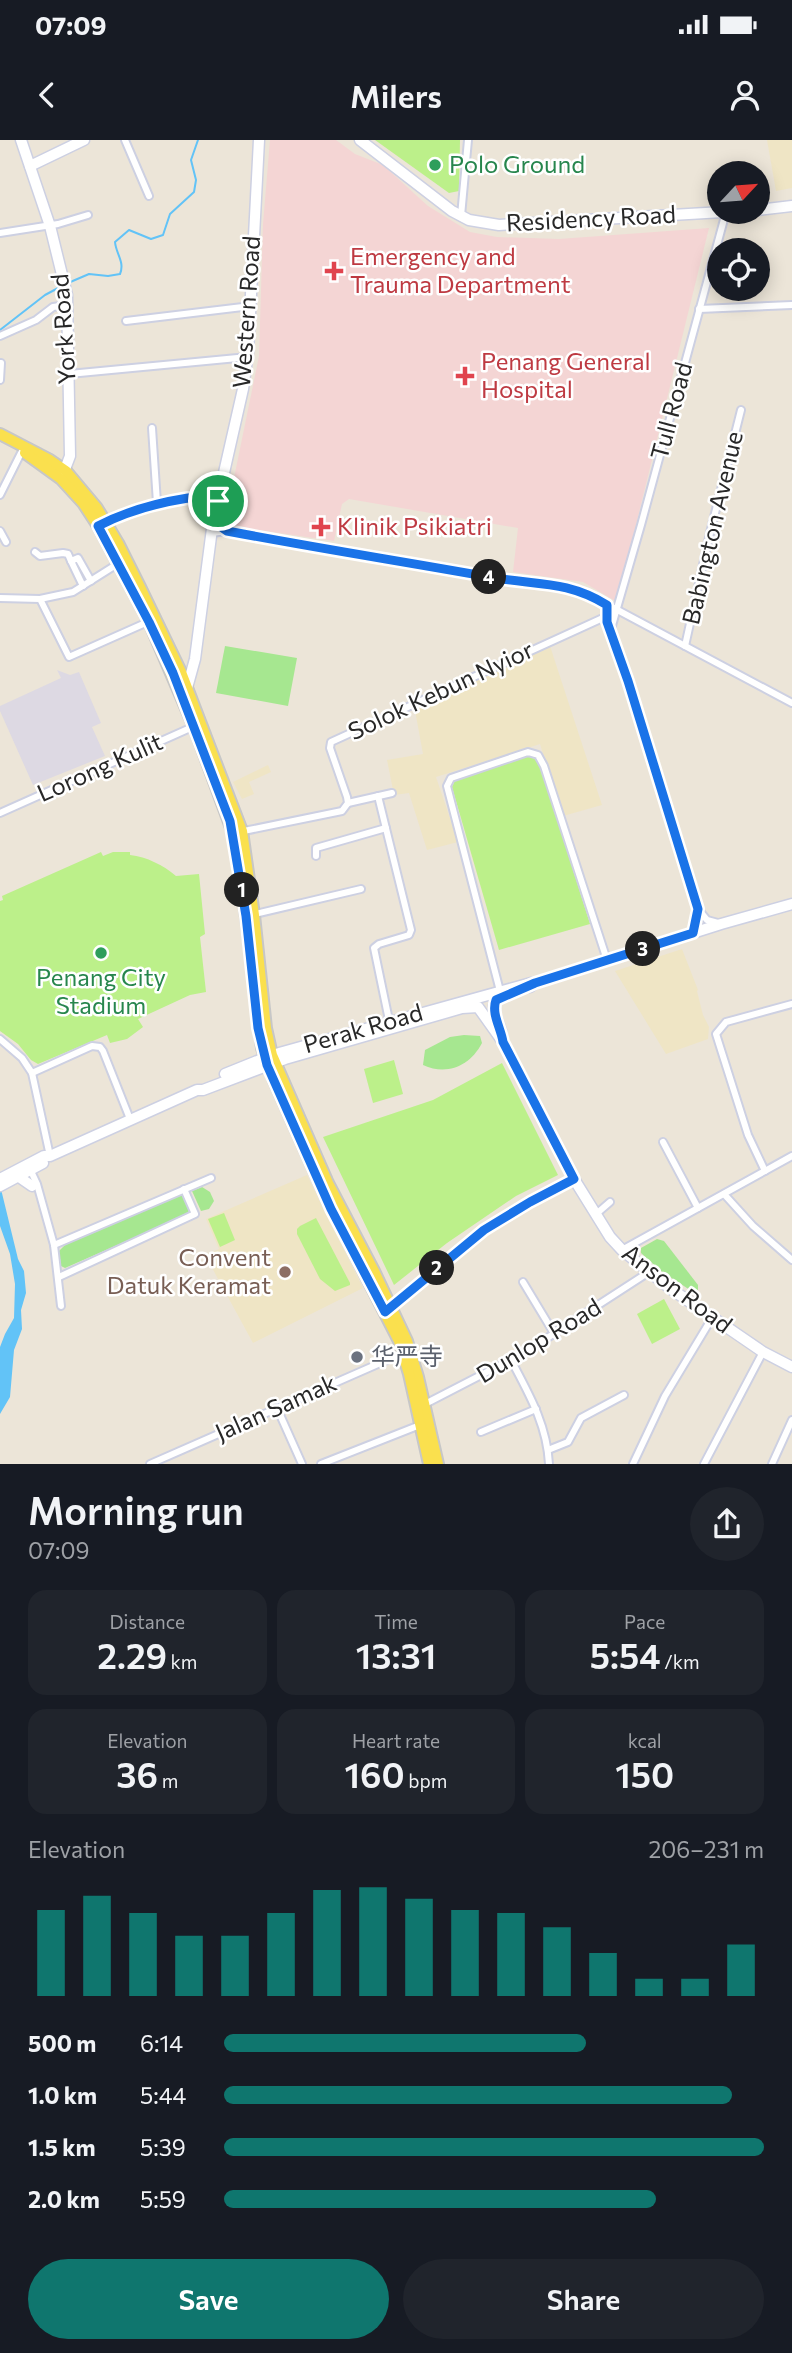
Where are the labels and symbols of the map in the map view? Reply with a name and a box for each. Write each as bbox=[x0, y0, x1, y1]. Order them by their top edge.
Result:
place label: Polo Ground bbox=[449, 149, 585, 178]
marker: Polo Ground bbox=[427, 157, 443, 173]
north arrow bbox=[707, 161, 770, 224]
street label: Residency Road bbox=[505, 199, 677, 236]
street label: Western Road bbox=[226, 235, 265, 389]
place label: Emergency and Trauma Department bbox=[350, 241, 571, 298]
marker: Emergency and Trauma Department bbox=[324, 261, 344, 281]
street label: York Road bbox=[44, 273, 81, 385]
place label: Penang General Hospital bbox=[481, 346, 651, 403]
street label: Tull Road bbox=[644, 359, 697, 462]
marker: Penang General Hospital bbox=[455, 366, 475, 386]
street label: Babington Avenue bbox=[675, 428, 748, 627]
pin bbox=[188, 471, 248, 531]
place label: Klinik Psikiatri bbox=[337, 511, 492, 540]
marker: Klinik Psikiatri bbox=[311, 517, 331, 537]
pin: 4 bbox=[472, 560, 506, 594]
street label: Solok Kebun Nyior bbox=[343, 634, 538, 745]
street label: Lorong Kulit bbox=[32, 726, 167, 807]
pin: 1 bbox=[224, 872, 260, 908]
pin: 3 bbox=[626, 932, 660, 966]
marker: Penang City Stadium bbox=[93, 945, 109, 961]
place label: Penang City Stadium bbox=[36, 962, 166, 1019]
street label: Perak Road bbox=[300, 997, 426, 1058]
street label: Anson Road bbox=[617, 1237, 739, 1338]
place label: Convent Datuk Keramat bbox=[107, 1242, 271, 1299]
pin: 2 bbox=[420, 1250, 454, 1286]
marker: Convent Datuk Keramat bbox=[277, 1264, 293, 1280]
street label: Dunlop Road bbox=[471, 1291, 606, 1388]
place label: 华严寺 bbox=[371, 1341, 443, 1370]
marker: 华严寺 bbox=[349, 1349, 365, 1365]
street label: Jalan Samak bbox=[210, 1367, 341, 1446]

